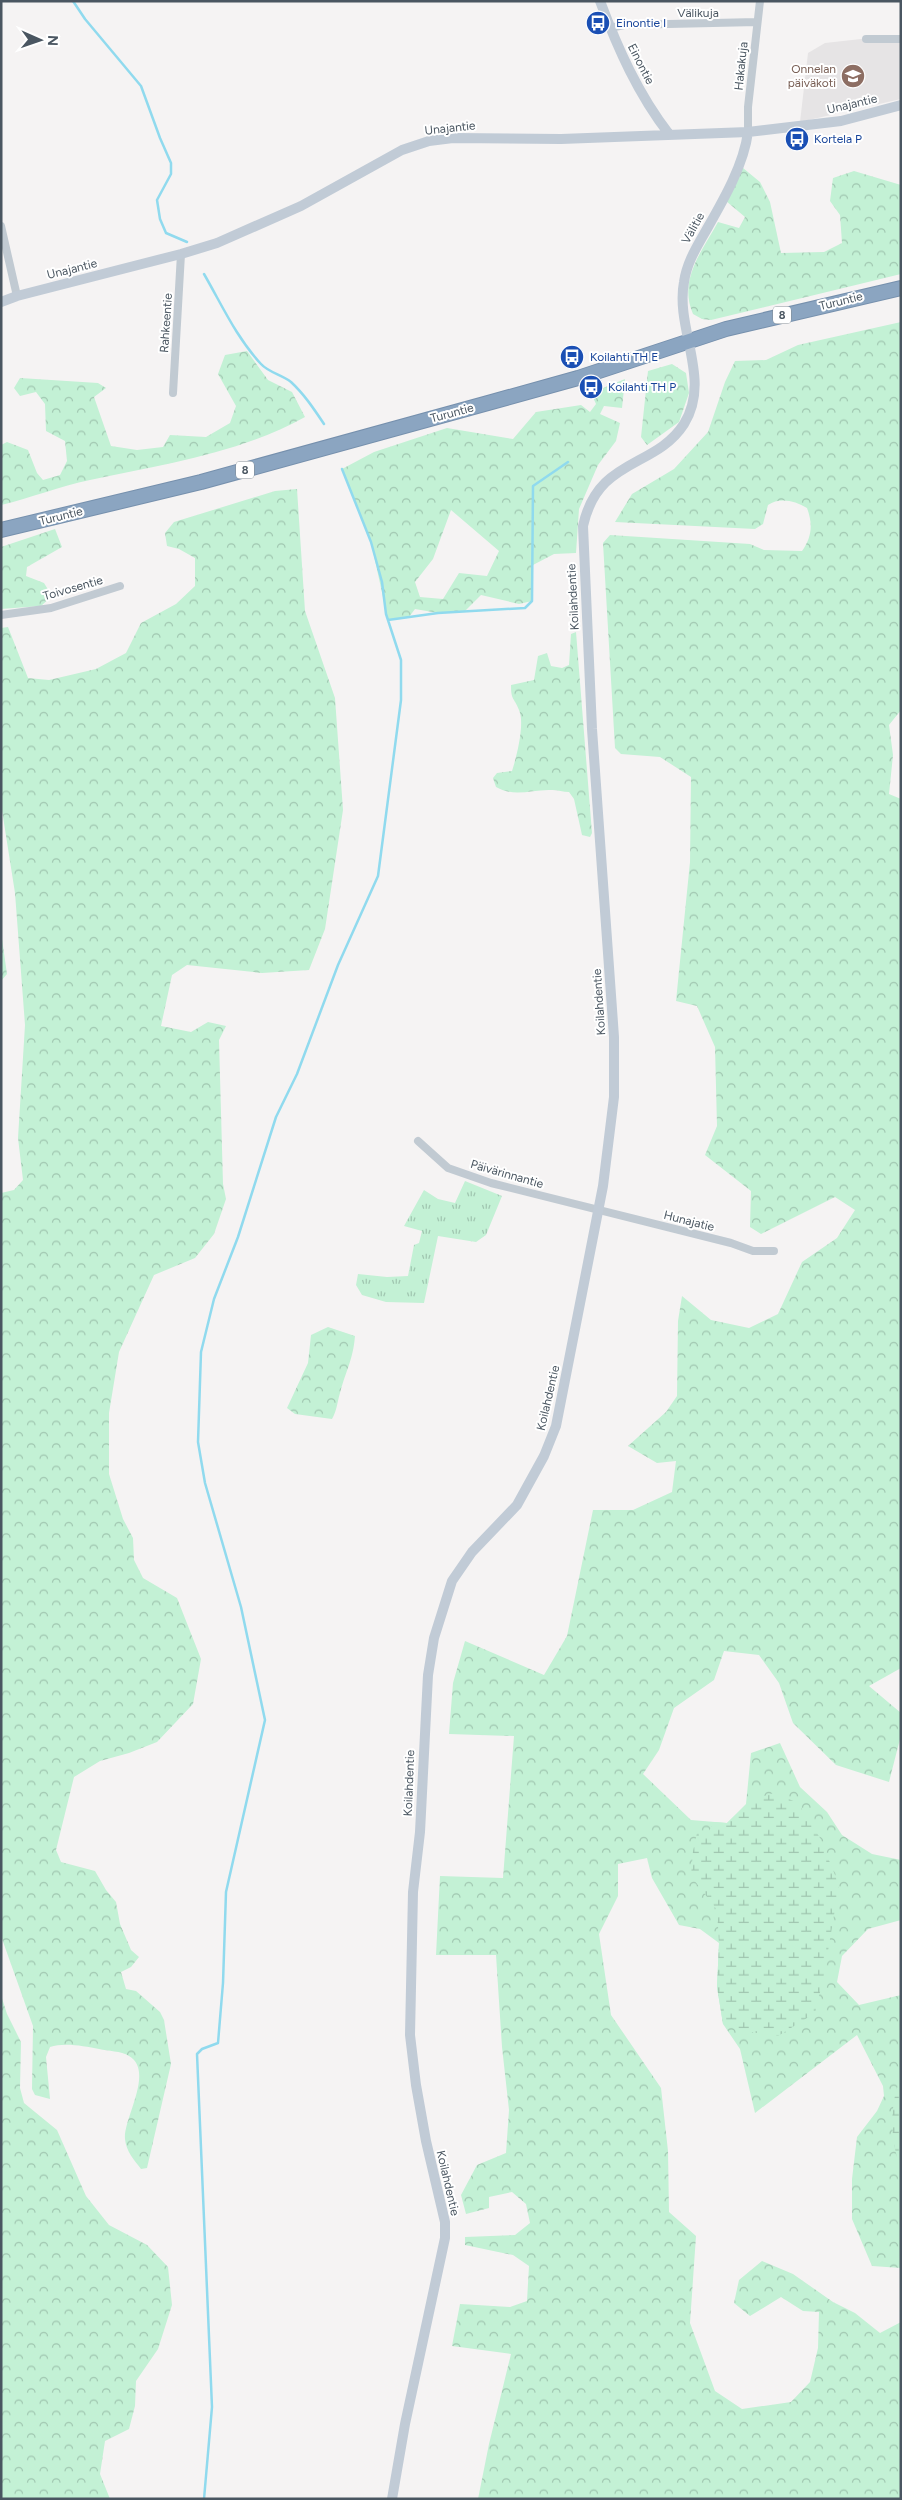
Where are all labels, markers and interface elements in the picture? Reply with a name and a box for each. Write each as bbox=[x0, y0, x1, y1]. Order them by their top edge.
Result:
street label: Välikuja bbox=[677, 6, 719, 20]
bus stop icon: Einontie I bbox=[585, 10, 611, 36]
north arrow bbox=[15, 15, 65, 65]
place label: Einontie I bbox=[616, 16, 666, 30]
text: N bbox=[44, 35, 61, 46]
street label: Einontie bbox=[625, 41, 657, 87]
street label: Hakakuja bbox=[731, 41, 751, 91]
place label: Onnelan päiväkoti bbox=[788, 62, 836, 90]
school or university icon: Onnelan päiväkoti bbox=[840, 63, 866, 89]
street label: Unajantie bbox=[825, 91, 879, 117]
street label: Unajantie bbox=[424, 118, 477, 138]
bus stop icon: Kortela P bbox=[784, 126, 810, 152]
place label: Kortela P bbox=[814, 132, 862, 146]
street label: Välitie bbox=[679, 209, 708, 246]
street label: Unajantie bbox=[45, 256, 99, 282]
street label: Turuntie bbox=[818, 289, 865, 313]
street label: Rahkeentie bbox=[157, 292, 175, 353]
road number: 8 bbox=[773, 306, 791, 324]
bus stop icon: Koilahti TH E bbox=[559, 344, 585, 370]
place label: Koilahti TH E bbox=[590, 350, 658, 364]
bus stop icon: Koilahti TH P bbox=[578, 374, 604, 400]
place label: Koilahti TH P bbox=[608, 380, 676, 394]
street label: Turuntie bbox=[429, 400, 476, 425]
road number: 8 bbox=[236, 462, 254, 478]
street label: Turuntie bbox=[38, 504, 85, 528]
street label: Koilahdentie bbox=[564, 563, 582, 631]
street label: Toivosentie bbox=[42, 573, 105, 603]
street label: Koilahdentie bbox=[590, 968, 608, 1036]
street label: Päivärinnantie bbox=[469, 1157, 545, 1191]
street label: Hunajatie bbox=[662, 1208, 716, 1234]
street label: Koilahdentie bbox=[534, 1364, 562, 1432]
street label: Koilahdentie bbox=[401, 1749, 417, 1817]
street label: Koilahdentie bbox=[434, 2149, 462, 2217]

